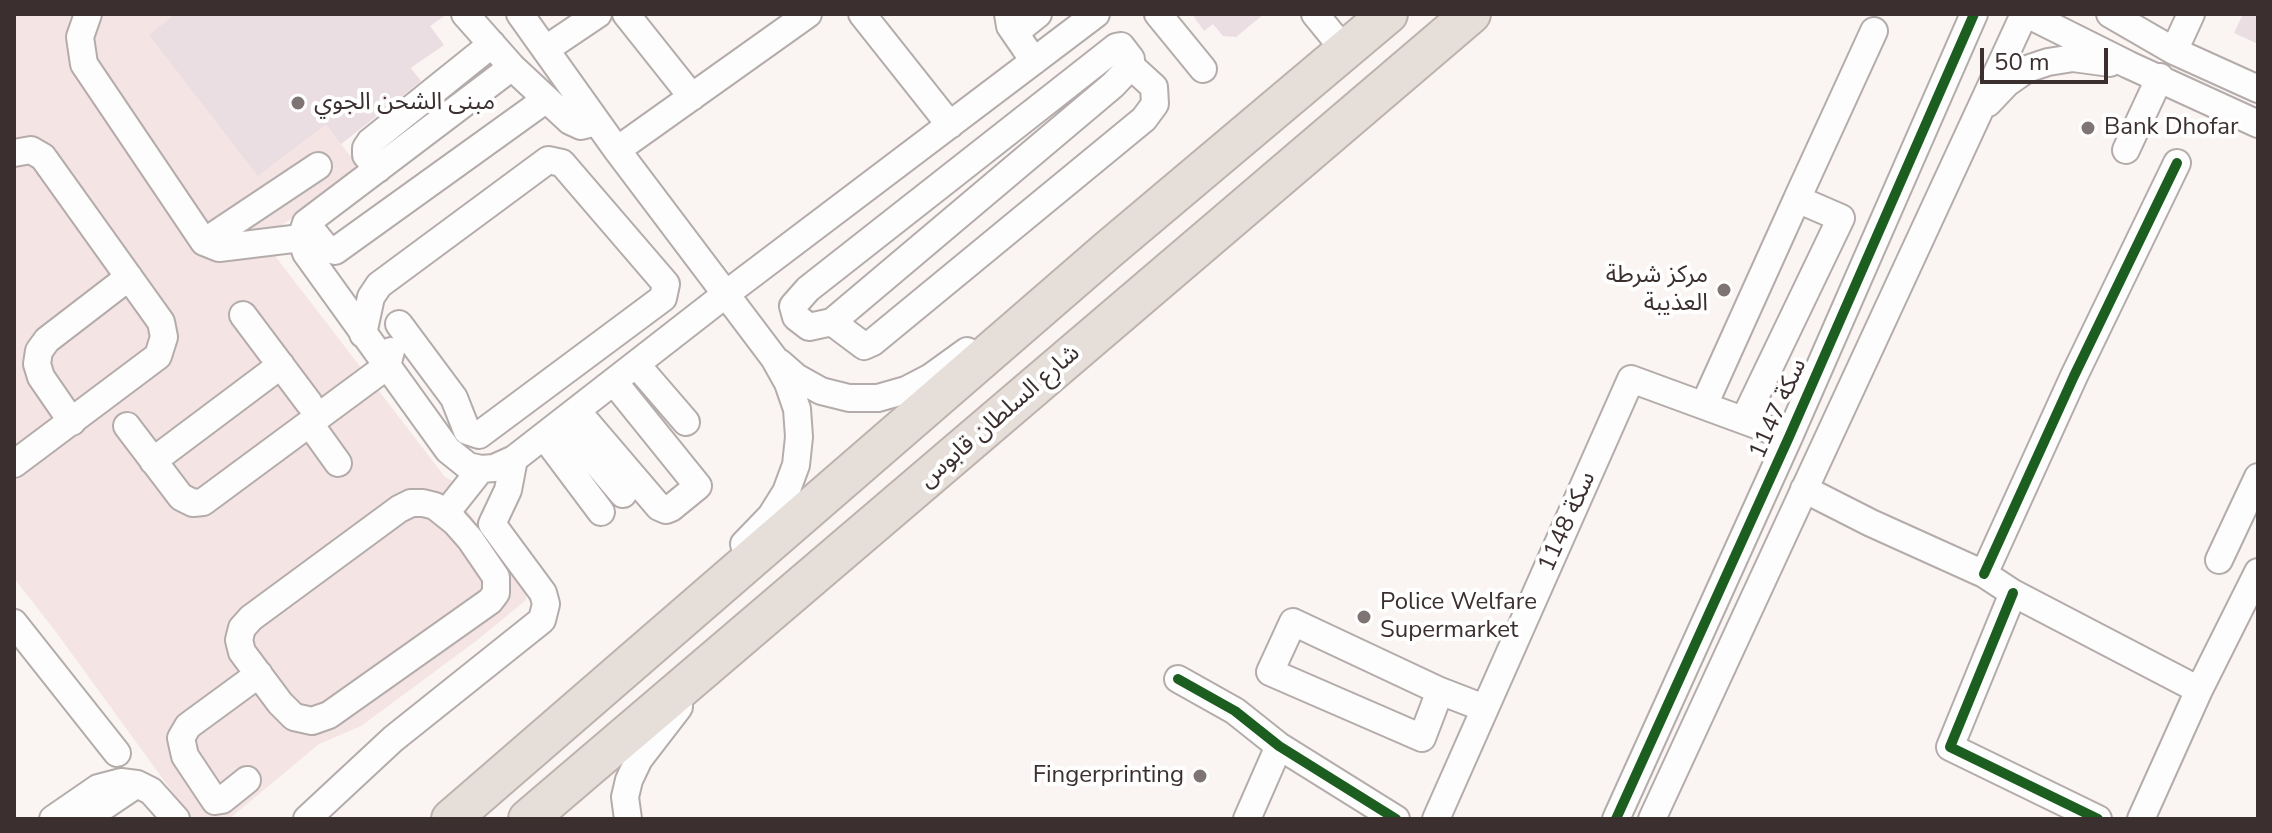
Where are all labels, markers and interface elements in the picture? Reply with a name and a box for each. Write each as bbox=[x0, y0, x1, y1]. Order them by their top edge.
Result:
scale bar bbox=[1984, 32, 2112, 82]
text: 50 m bbox=[1994, 46, 2050, 78]
place label: مبنى الشحن الجوي bbox=[314, 89, 495, 117]
marker: مبنى الشحن الجوي bbox=[289, 94, 307, 112]
place label: Bank Dhofar bbox=[2104, 114, 2239, 142]
marker: Bank Dhofar bbox=[2079, 119, 2097, 137]
place label: مركز شرطة العذيبة bbox=[1606, 262, 1708, 318]
marker: مركز شرطة العذيبة bbox=[1715, 281, 1733, 299]
street label: شارع السلطان قابوس bbox=[914, 339, 1086, 495]
street label: سكة 1147 bbox=[1744, 355, 1814, 463]
street label: سكة 1148 bbox=[1533, 468, 1603, 576]
place label: Police Welfare Supermarket bbox=[1380, 589, 1537, 645]
marker: Police Welfare Supermarket bbox=[1355, 608, 1373, 626]
place label: Fingerprinting bbox=[1033, 762, 1184, 790]
marker: Fingerprinting bbox=[1191, 767, 1209, 785]

